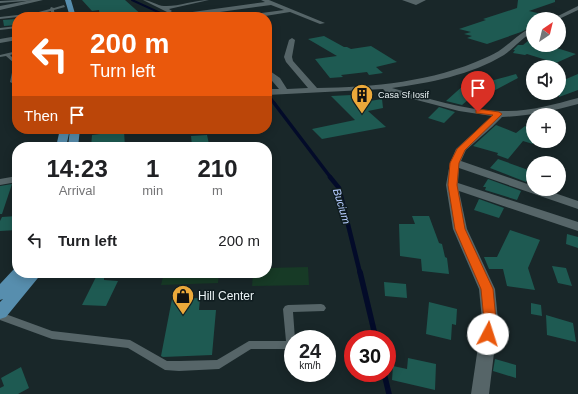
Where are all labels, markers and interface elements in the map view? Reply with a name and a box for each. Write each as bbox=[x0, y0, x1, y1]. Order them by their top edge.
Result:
north arrow bbox=[526, 12, 566, 52]
map controls bbox=[526, 12, 566, 196]
icon: left bbox=[24, 28, 76, 80]
text: 200 m bbox=[90, 28, 169, 59]
button: sound bbox=[526, 60, 566, 100]
text: Turn left bbox=[90, 61, 155, 81]
pin bbox=[461, 71, 495, 112]
icon: arrive bbox=[467, 77, 489, 99]
building icon: Casa Sf Iosif bbox=[349, 82, 375, 115]
place label: Casa Sf Iosif bbox=[378, 90, 430, 100]
icon: arrive bbox=[66, 104, 88, 126]
text: Then bbox=[24, 107, 58, 124]
button: + bbox=[526, 108, 566, 148]
text: 14:23 bbox=[46, 155, 108, 182]
text: 1 bbox=[146, 155, 159, 182]
text: 210 bbox=[198, 155, 238, 182]
button: − bbox=[526, 156, 566, 196]
text: Arrival bbox=[59, 183, 96, 198]
text: min bbox=[142, 183, 163, 198]
text: m bbox=[212, 183, 223, 198]
water label: Bucium bbox=[331, 187, 353, 225]
icon: left bbox=[24, 229, 46, 251]
text: Turn left bbox=[58, 232, 117, 249]
text: 200 m bbox=[218, 232, 260, 249]
shop icon: Hill Center bbox=[170, 283, 196, 316]
place label: Hill Center bbox=[198, 289, 254, 303]
position arrow bbox=[467, 313, 509, 355]
speed limit sign: 30 bbox=[344, 330, 396, 382]
text: 24 bbox=[299, 340, 321, 362]
text: km/h bbox=[299, 360, 321, 371]

